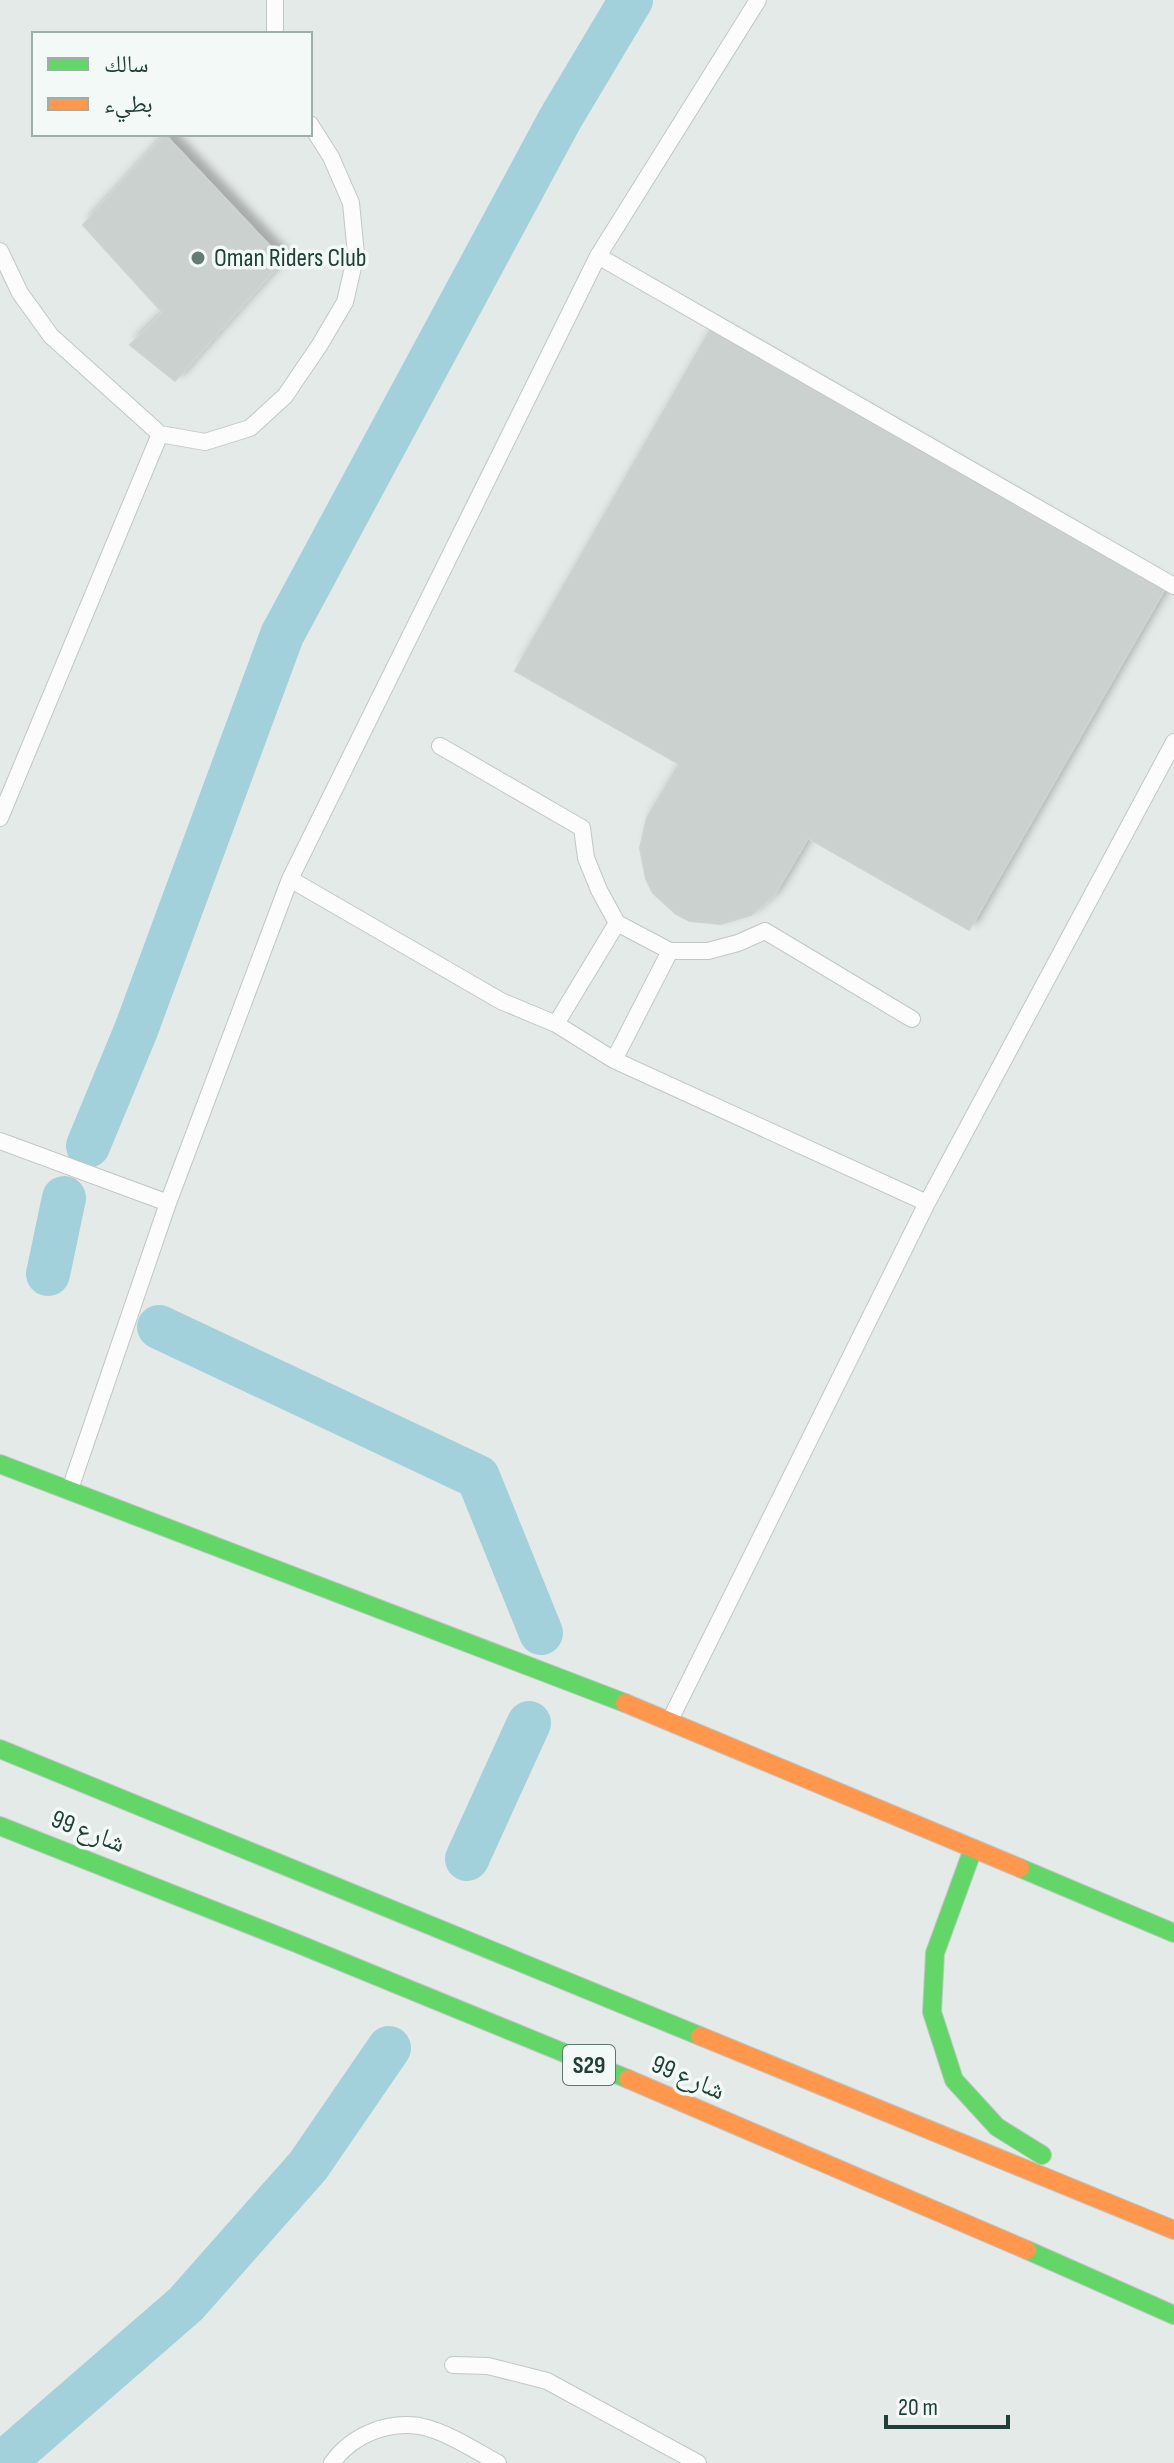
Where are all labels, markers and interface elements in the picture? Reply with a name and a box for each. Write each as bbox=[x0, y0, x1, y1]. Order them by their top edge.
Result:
legend bbox=[32, 32, 312, 136]
text: سالك bbox=[104, 50, 149, 79]
text: بطيء bbox=[104, 90, 153, 123]
place label: Oman Riders Club bbox=[214, 243, 367, 274]
marker: Oman Riders Club bbox=[189, 249, 207, 267]
street label: 99 شارع bbox=[47, 1804, 129, 1860]
road number: S29 bbox=[563, 2045, 615, 2085]
street label: 99 شارع bbox=[647, 2049, 729, 2107]
scale bar bbox=[886, 2379, 1008, 2429]
text: 20 m bbox=[898, 2393, 938, 2422]

